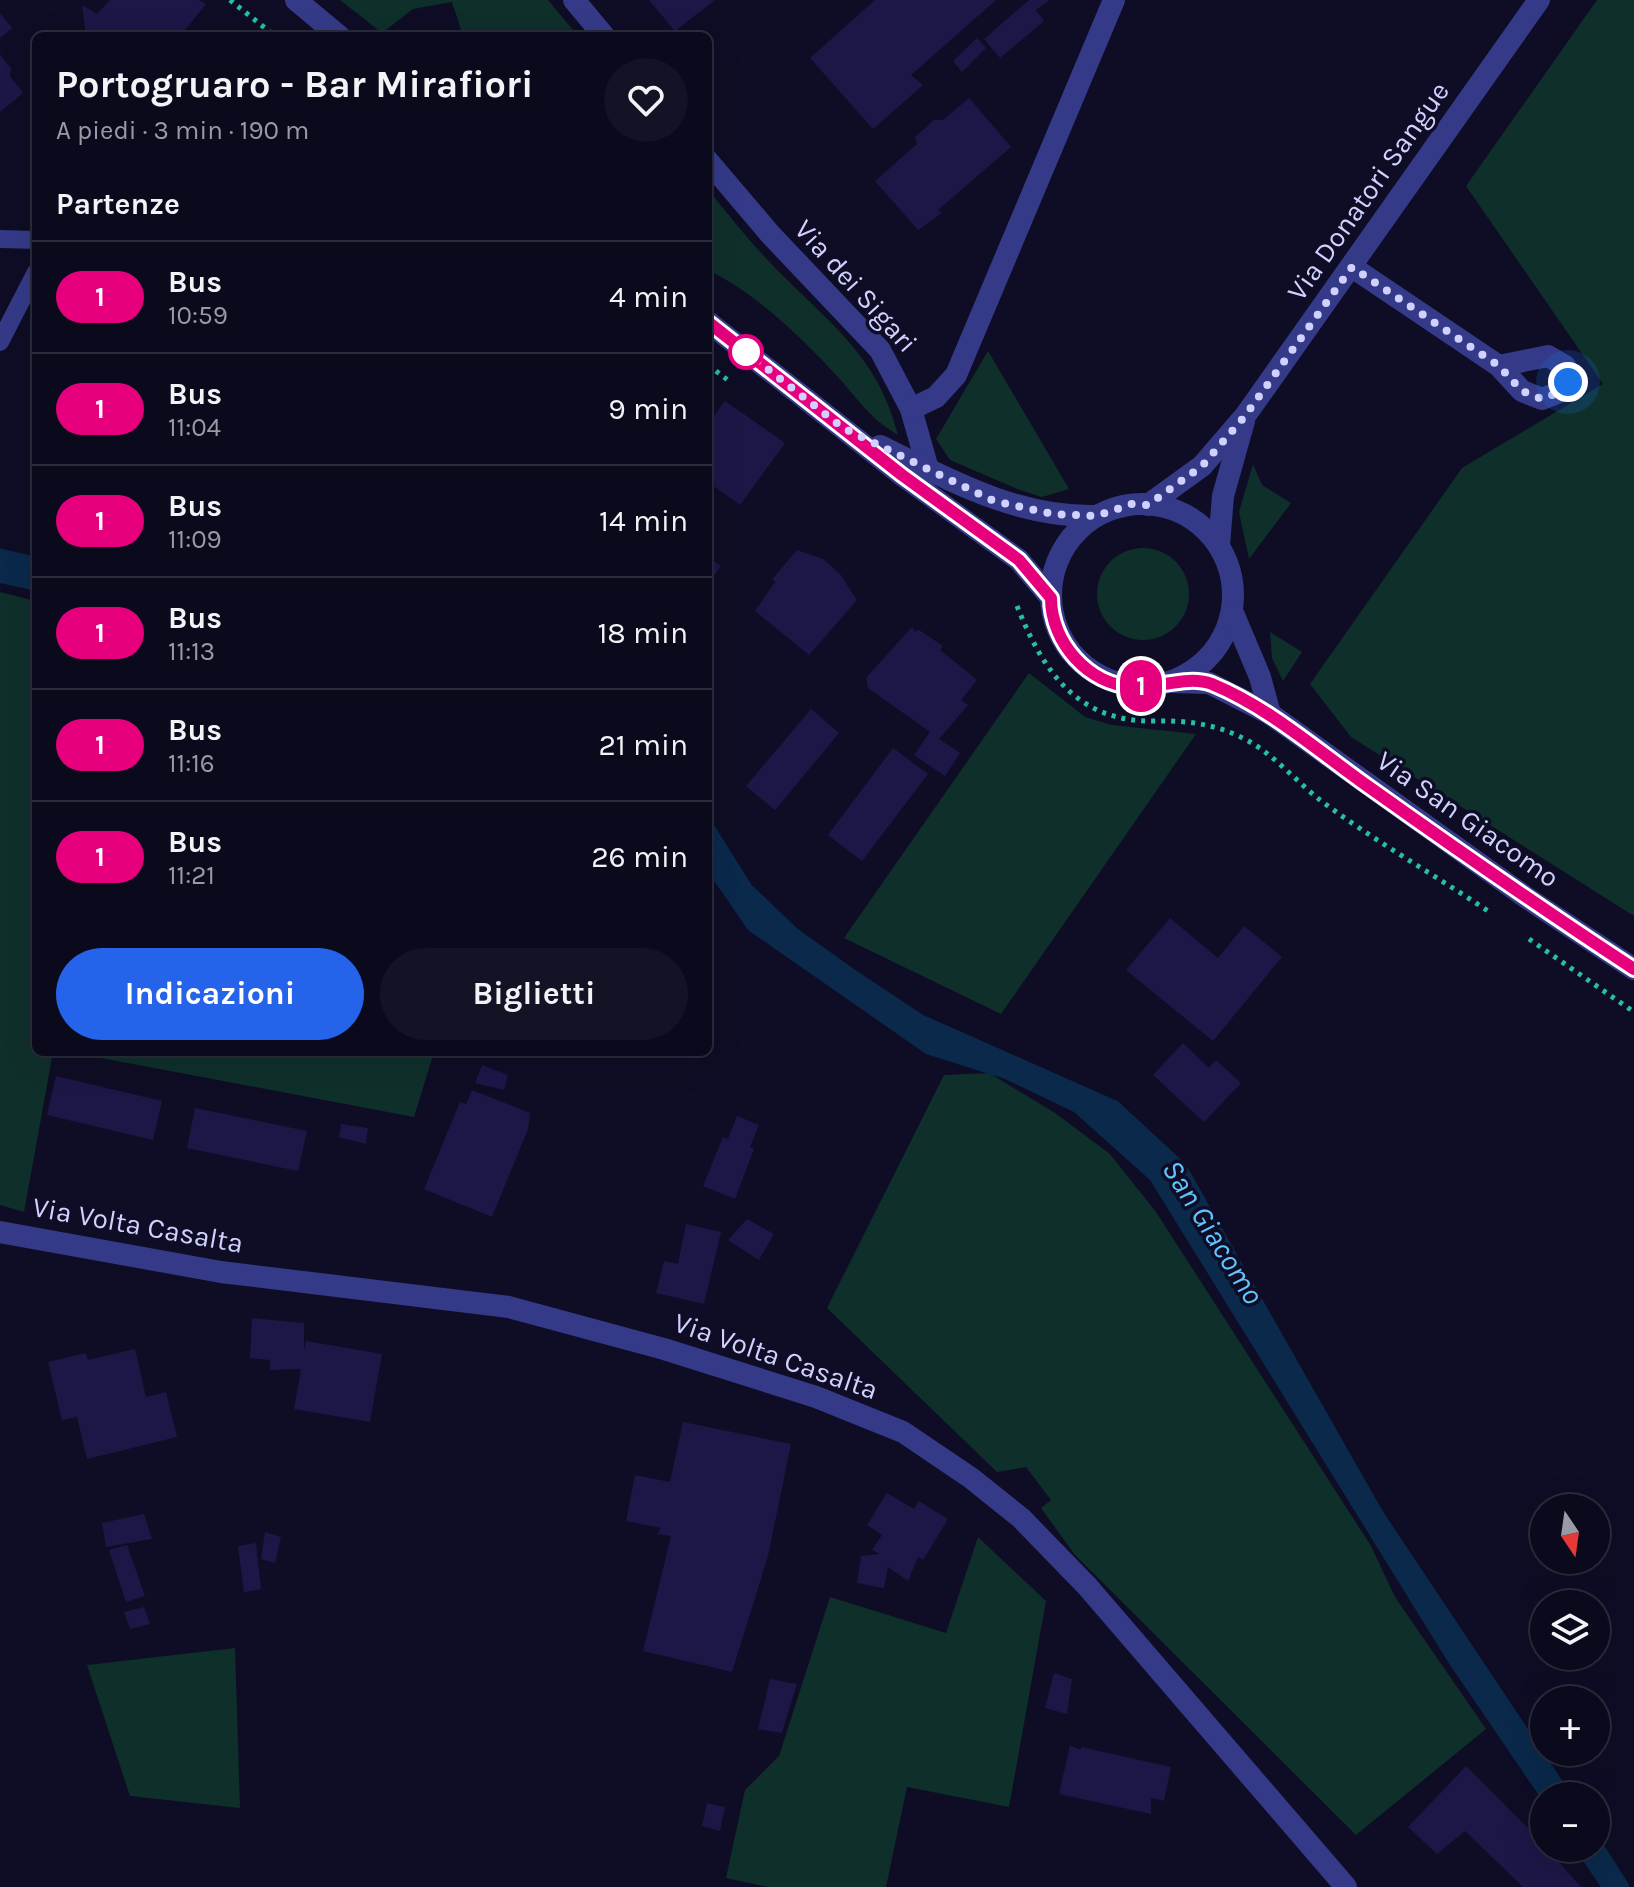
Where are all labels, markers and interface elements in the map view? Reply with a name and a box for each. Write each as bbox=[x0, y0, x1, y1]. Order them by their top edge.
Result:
button: heart bbox=[604, 58, 688, 142]
text: Portogruaro - Bar Mirafiori bbox=[56, 62, 533, 107]
street label: Via Donatori Sangue bbox=[1280, 75, 1456, 307]
text: A piedi · 3 min · 190 m bbox=[56, 115, 309, 146]
text: Partenze bbox=[56, 186, 180, 222]
street label: Via dei Sigari bbox=[788, 213, 924, 359]
text: Bus bbox=[168, 264, 222, 300]
text: 4 min bbox=[609, 279, 688, 315]
text: 1 bbox=[95, 280, 105, 313]
text: 10:59 bbox=[168, 300, 228, 331]
unlabelled marker bbox=[729, 335, 763, 369]
your location bbox=[1548, 362, 1588, 402]
text: Bus bbox=[168, 376, 222, 412]
text: 9 min bbox=[608, 391, 688, 427]
text: 1 bbox=[95, 392, 105, 425]
text: 11:04 bbox=[168, 412, 221, 443]
text: Bus bbox=[168, 488, 222, 524]
text: 14 min bbox=[599, 503, 688, 539]
text: 1 bbox=[95, 504, 105, 537]
text: 11:09 bbox=[168, 524, 222, 555]
text: Bus bbox=[168, 600, 222, 636]
text: 18 min bbox=[597, 615, 688, 651]
text: 1 bbox=[95, 616, 105, 649]
text: 11:13 bbox=[168, 636, 215, 667]
line badge: 1 bbox=[1115, 660, 1167, 712]
text: 1 bbox=[1136, 669, 1146, 702]
text: Bus bbox=[168, 712, 222, 748]
text: 21 min bbox=[598, 727, 688, 763]
text: 1 bbox=[95, 728, 105, 761]
street label: Via San Giacomo bbox=[1370, 744, 1566, 894]
text: 11:16 bbox=[168, 748, 215, 779]
text: Bus bbox=[168, 824, 222, 860]
text: 26 min bbox=[591, 839, 688, 875]
text: 1 bbox=[95, 840, 105, 873]
text: 11:21 bbox=[168, 860, 215, 891]
button: Indicazioni bbox=[56, 948, 364, 1040]
button: Biglietti bbox=[380, 948, 688, 1040]
water label: San Giacomo bbox=[1154, 1153, 1272, 1311]
street label: Via Volta Casalta bbox=[30, 1190, 246, 1260]
street label: Via Volta Casalta bbox=[670, 1306, 882, 1406]
north arrow bbox=[1530, 1494, 1610, 1574]
map controls bbox=[1530, 1494, 1610, 1862]
button: layers bbox=[1530, 1590, 1610, 1670]
button: + bbox=[1530, 1686, 1610, 1766]
button: − bbox=[1530, 1782, 1610, 1862]

